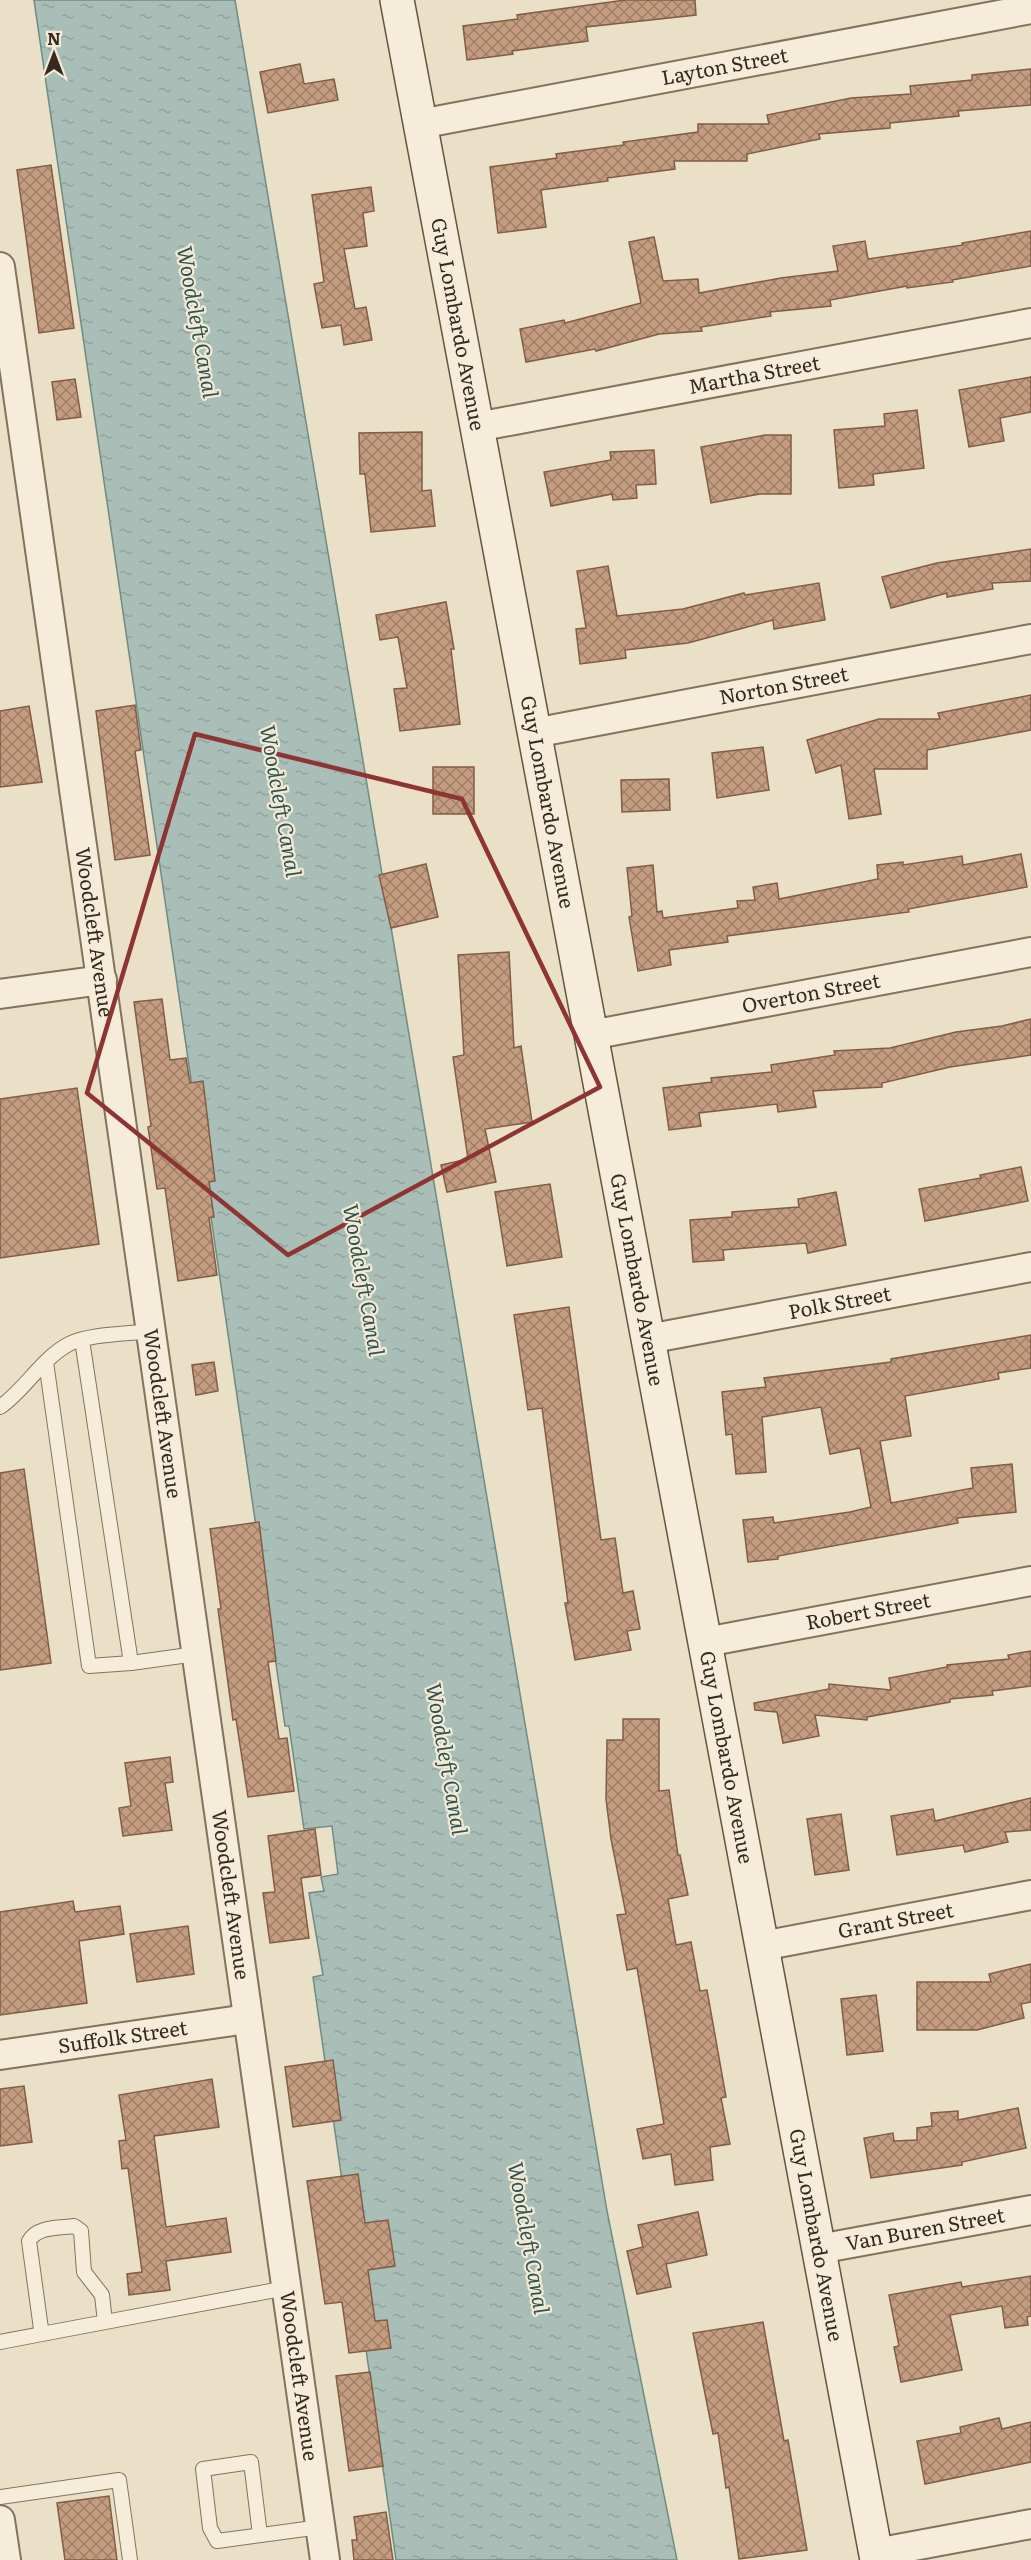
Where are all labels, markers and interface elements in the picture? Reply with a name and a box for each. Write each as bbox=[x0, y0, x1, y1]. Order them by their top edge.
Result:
north arrow bbox=[24, 24, 84, 84]
text: N bbox=[47, 26, 61, 50]
street label: Layton Street bbox=[659, 38, 790, 91]
street label: Guy Lombardo Avenue bbox=[425, 215, 494, 433]
water label: Woodcleft Canal bbox=[171, 243, 228, 400]
street label: Martha Street bbox=[686, 346, 822, 400]
street label: Norton Street bbox=[716, 657, 850, 711]
street label: Guy Lombardo Avenue bbox=[515, 693, 584, 910]
water label: Woodcleft Canal bbox=[254, 722, 311, 879]
street label: Woodcleft Avenue bbox=[69, 845, 123, 1019]
street label: Overton Street bbox=[739, 964, 882, 1019]
street label: Guy Lombardo Avenue bbox=[604, 1171, 674, 1388]
water label: Woodcleft Canal bbox=[337, 1201, 394, 1358]
street label: Polk Street bbox=[786, 1277, 893, 1325]
street label: Woodcleft Avenue bbox=[138, 1326, 191, 1500]
street label: Robert Street bbox=[803, 1583, 933, 1636]
street label: Guy Lombardo Avenue bbox=[694, 1648, 763, 1866]
water label: Woodcleft Canal bbox=[420, 1680, 477, 1837]
street label: Woodcleft Avenue bbox=[206, 1808, 260, 1981]
street label: Grant Street bbox=[835, 1893, 956, 1944]
street label: Suffolk Street bbox=[56, 2011, 189, 2059]
street label: Guy Lombardo Avenue bbox=[783, 2126, 853, 2343]
water label: Woodcleft Canal bbox=[502, 2159, 559, 2316]
street label: Van Buren Street bbox=[843, 2198, 1007, 2257]
street label: Woodcleft Avenue bbox=[274, 2289, 328, 2463]

